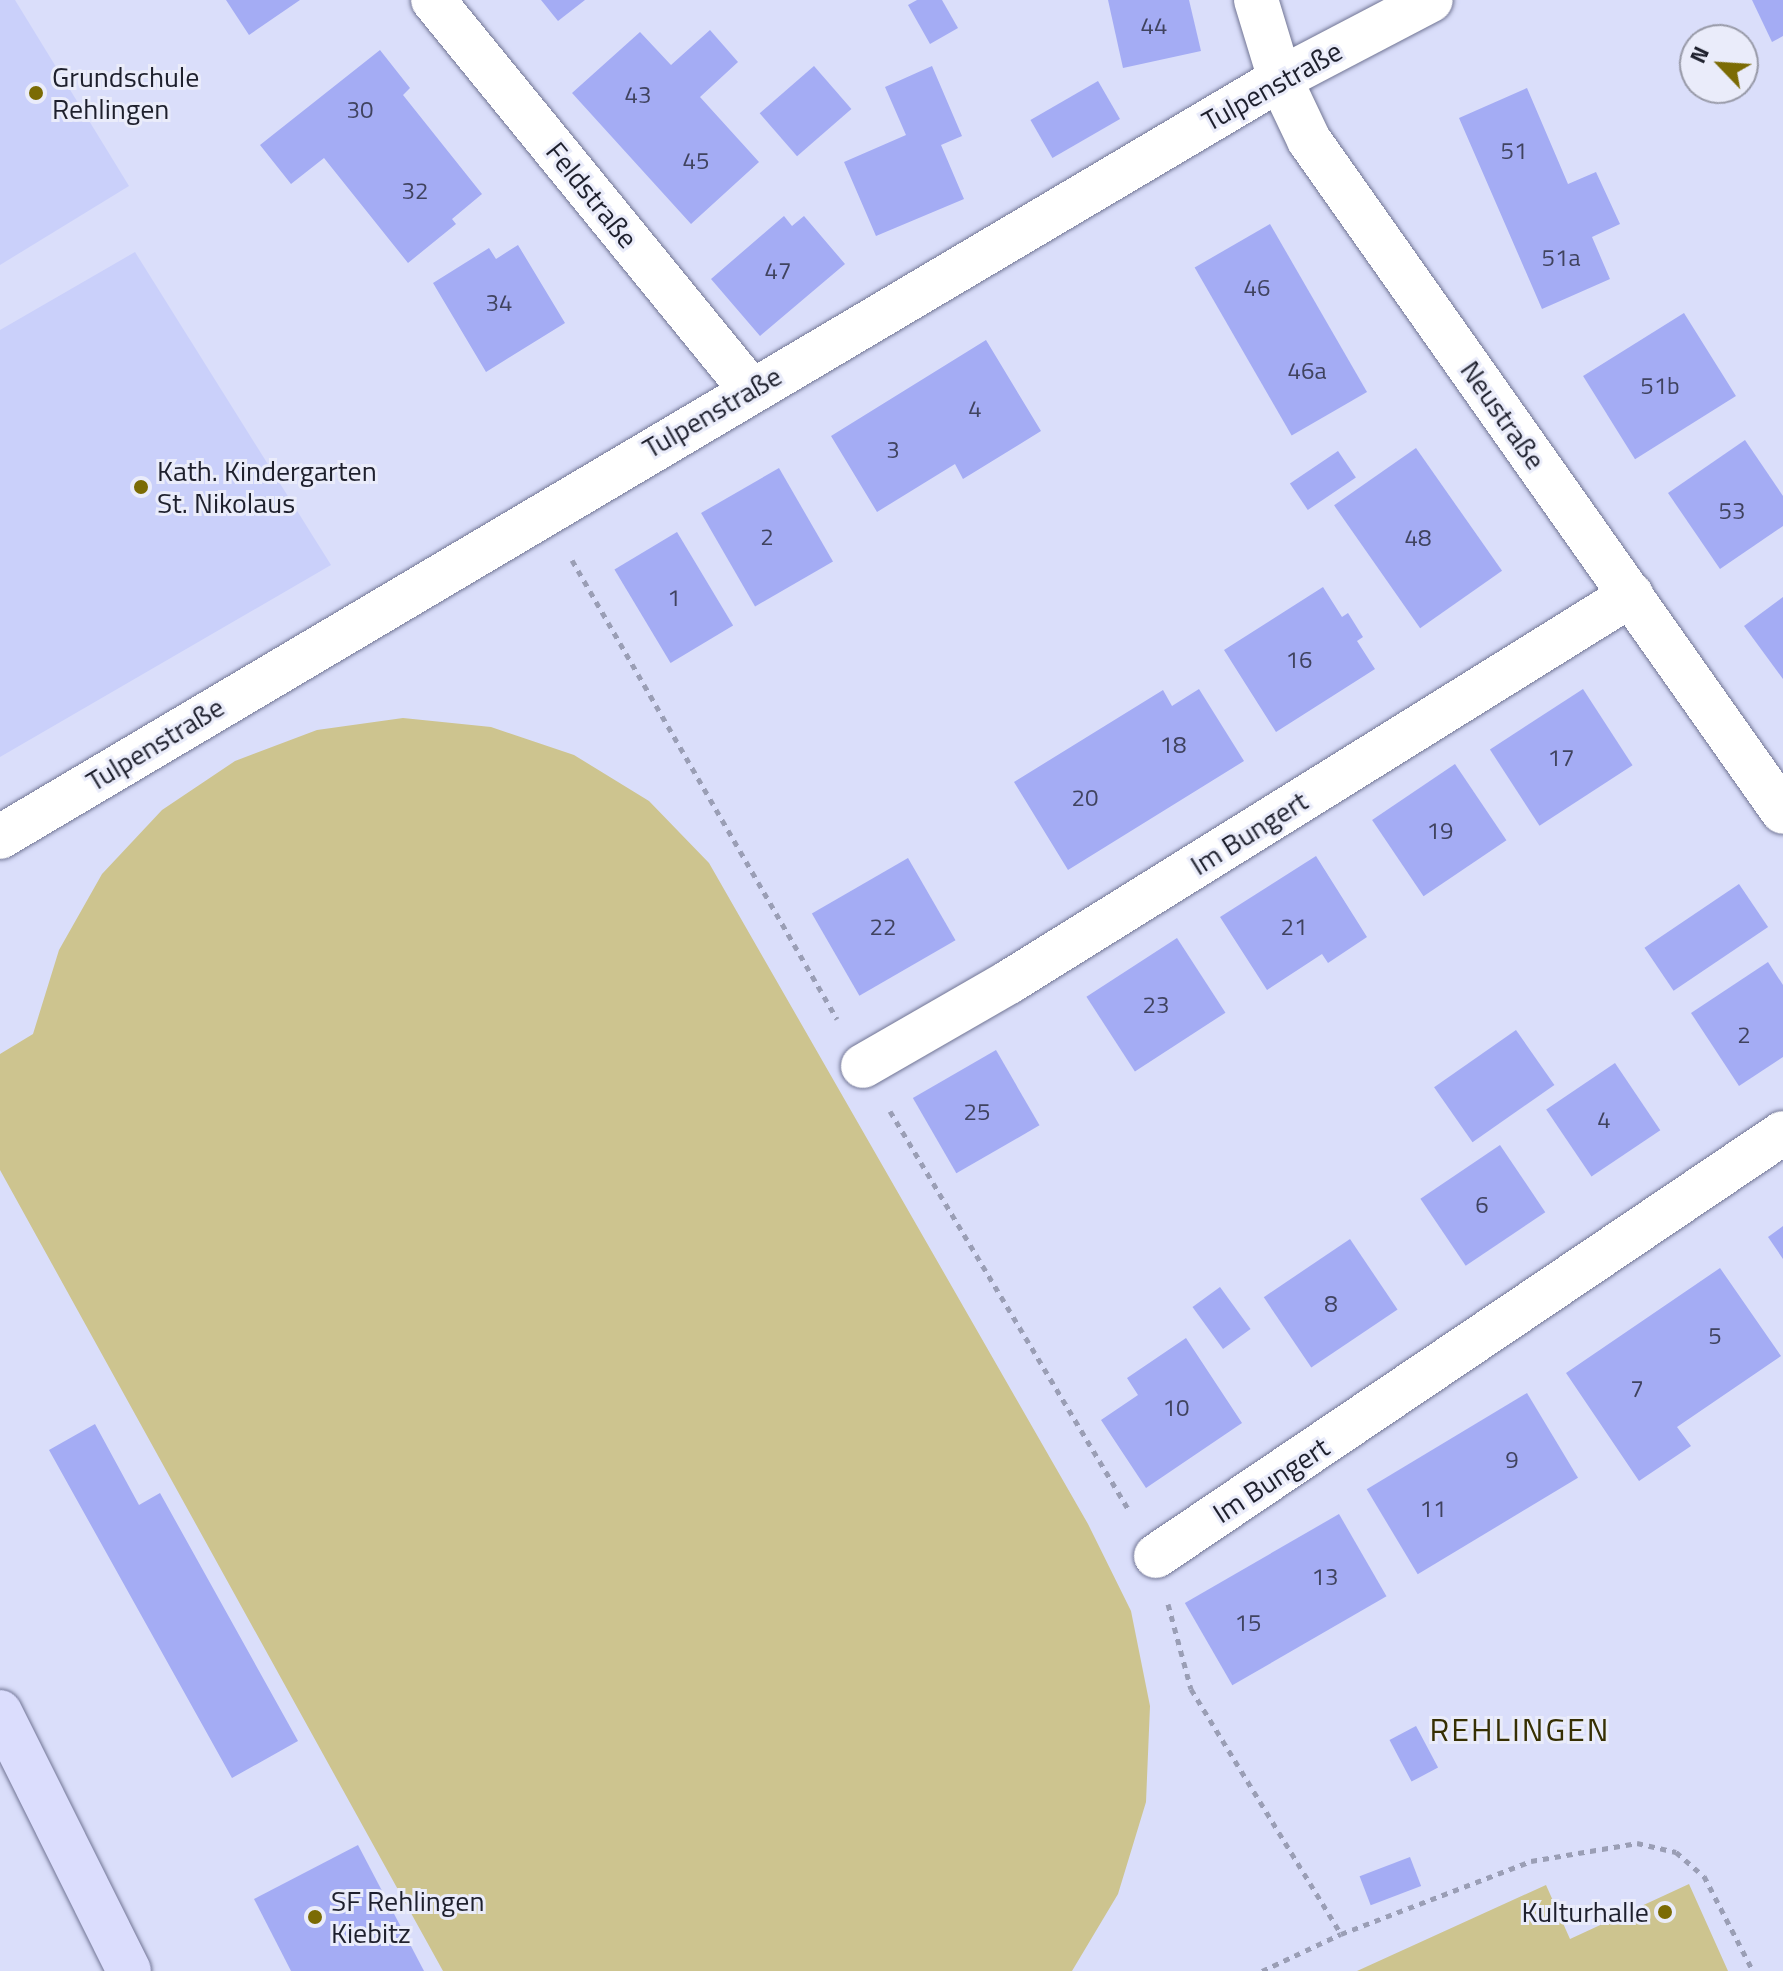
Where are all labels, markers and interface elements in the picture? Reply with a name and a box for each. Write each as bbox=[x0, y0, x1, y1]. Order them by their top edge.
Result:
house number: 44 bbox=[1141, 12, 1167, 40]
north arrow bbox=[1679, 24, 1759, 104]
street label: Tulpenstraße bbox=[1196, 34, 1348, 138]
text: N bbox=[1680, 41, 1718, 69]
place label: Grundschule Rehlingen bbox=[52, 60, 199, 126]
house number: 43 bbox=[625, 81, 651, 109]
marker: Grundschule Rehlingen bbox=[27, 84, 45, 102]
house number: 30 bbox=[347, 96, 373, 124]
street label: Feldstraße bbox=[539, 135, 645, 255]
house number: 51 bbox=[1501, 137, 1527, 165]
house number: 45 bbox=[683, 147, 709, 175]
house number: 32 bbox=[402, 177, 428, 205]
house number: 51a bbox=[1542, 244, 1580, 272]
house number: 47 bbox=[765, 257, 791, 285]
house number: 46 bbox=[1244, 274, 1270, 302]
house number: 34 bbox=[486, 289, 512, 317]
street label: Neustraße bbox=[1454, 354, 1552, 476]
house number: 46a bbox=[1288, 357, 1326, 385]
street label: Tulpenstraße bbox=[637, 359, 787, 465]
house number: 51b bbox=[1640, 372, 1680, 400]
house number: 4 bbox=[968, 395, 982, 423]
house number: 3 bbox=[886, 436, 900, 464]
place label: Kath. Kindergarten St. Nikolaus bbox=[157, 454, 377, 520]
marker: Kath. Kindergarten St. Nikolaus bbox=[132, 478, 150, 496]
house number: 53 bbox=[1719, 497, 1745, 525]
house number: 2 bbox=[760, 523, 774, 551]
house number: 48 bbox=[1405, 524, 1431, 552]
house number: 1 bbox=[667, 584, 681, 612]
house number: 16 bbox=[1286, 646, 1312, 674]
street label: Tulpenstraße bbox=[80, 690, 230, 798]
house number: 18 bbox=[1160, 731, 1186, 759]
house number: 17 bbox=[1548, 744, 1574, 772]
house number: 20 bbox=[1072, 784, 1098, 812]
street label: Im Bungert bbox=[1184, 784, 1314, 882]
house number: 19 bbox=[1427, 817, 1453, 845]
house number: 22 bbox=[870, 913, 896, 941]
house number: 21 bbox=[1281, 913, 1307, 941]
house number: 23 bbox=[1143, 991, 1169, 1019]
house number: 2 bbox=[1737, 1021, 1751, 1049]
house number: 25 bbox=[964, 1098, 990, 1126]
house number: 4 bbox=[1597, 1106, 1611, 1134]
house number: 6 bbox=[1475, 1191, 1489, 1219]
house number: 8 bbox=[1324, 1290, 1338, 1318]
house number: 5 bbox=[1708, 1322, 1722, 1350]
house number: 7 bbox=[1630, 1375, 1644, 1403]
house number: 10 bbox=[1163, 1394, 1189, 1422]
street label: Im Bungert bbox=[1207, 1430, 1335, 1530]
house number: 9 bbox=[1505, 1446, 1519, 1474]
house number: 11 bbox=[1420, 1495, 1446, 1523]
house number: 13 bbox=[1312, 1563, 1338, 1591]
house number: 15 bbox=[1235, 1609, 1261, 1637]
district label: REHLINGEN bbox=[1430, 1710, 1610, 1748]
place label: SF Rehlingen Kiebitz bbox=[331, 1884, 484, 1950]
place label: Kulturhalle bbox=[1522, 1895, 1649, 1929]
marker: Kulturhalle bbox=[1656, 1903, 1674, 1921]
marker: SF Rehlingen Kiebitz bbox=[306, 1908, 324, 1926]

